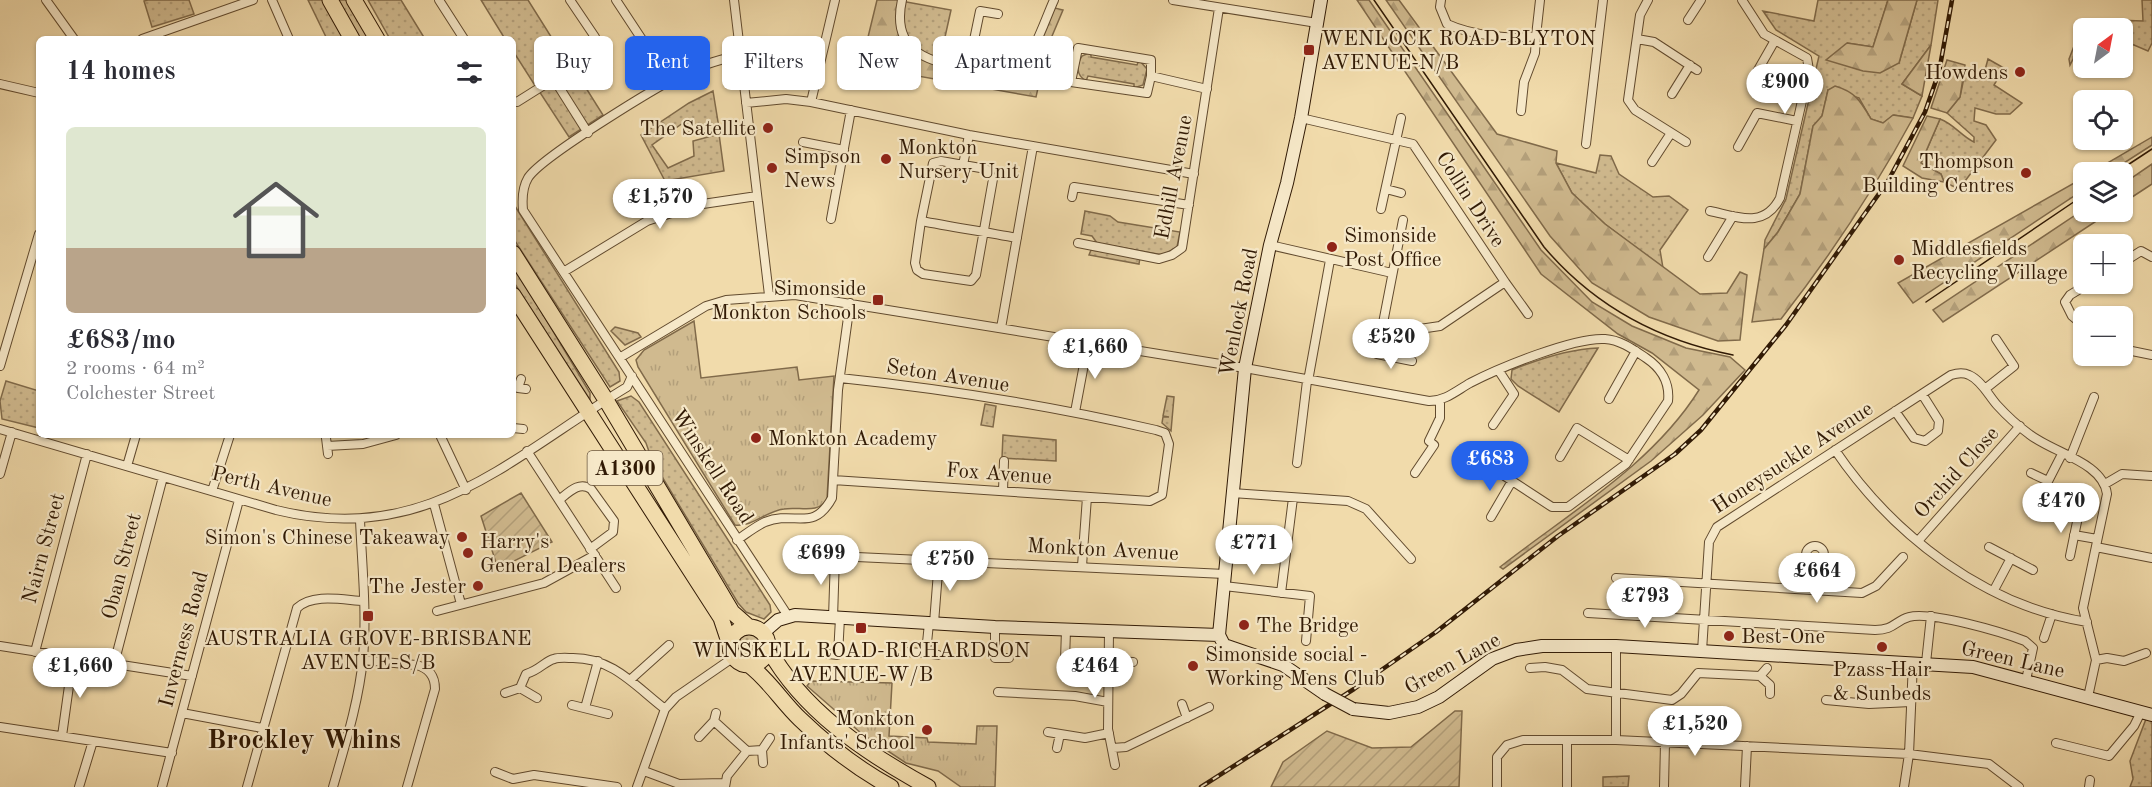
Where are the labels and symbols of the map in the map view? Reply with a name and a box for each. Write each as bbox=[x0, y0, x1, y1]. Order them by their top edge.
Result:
north arrow bbox=[2073, 18, 2133, 78]
place label: WENLOCK ROAD-BLYTON AVENUE-N/B bbox=[1321, 29, 1596, 74]
marker: WENLOCK ROAD-BLYTON AVENUE-N/B bbox=[1302, 43, 1316, 57]
place label: Howdens bbox=[1925, 63, 2008, 84]
pin: £900 bbox=[1749, 64, 1821, 115]
marker: Howdens bbox=[2013, 65, 2027, 79]
street label: Edhill Avenue bbox=[1152, 113, 1197, 241]
place label: The Satellite bbox=[640, 119, 756, 140]
marker: The Satellite bbox=[761, 121, 775, 135]
place label: Monkton Nursery Unit bbox=[898, 138, 1019, 183]
place label: Simpson News bbox=[784, 147, 861, 192]
street label: Collin Drive bbox=[1431, 148, 1508, 251]
marker: Monkton Nursery Unit bbox=[879, 152, 893, 166]
place label: Thompson Building Centres bbox=[1862, 152, 2014, 197]
marker: Simpson News bbox=[765, 161, 779, 175]
marker: Thompson Building Centres bbox=[2019, 166, 2033, 180]
pin: £1,570 bbox=[611, 179, 709, 230]
place label: Simonside Post Office bbox=[1344, 226, 1442, 271]
place label: Middlesfields Recycling Village bbox=[1911, 239, 2068, 284]
marker: Simonside Post Office bbox=[1325, 240, 1339, 254]
street label: Wenlock Road bbox=[1217, 246, 1262, 378]
marker: Middlesfields Recycling Village bbox=[1892, 253, 1906, 267]
place label: Simonside Monkton Schools bbox=[712, 279, 866, 324]
marker: Simonside Monkton Schools bbox=[871, 293, 885, 307]
pin: £520 bbox=[1355, 319, 1427, 370]
pin: £1,660 bbox=[1046, 329, 1144, 380]
street label: Seton Avenue bbox=[885, 356, 1011, 397]
street label: Honeysuckle Avenue bbox=[1709, 398, 1877, 518]
street label: Winskell Road bbox=[667, 406, 757, 528]
street label: Orchid Close bbox=[1911, 423, 2004, 523]
place label: Monkton Academy bbox=[768, 429, 937, 450]
marker: Monkton Academy bbox=[749, 431, 763, 445]
pin: £683 bbox=[1454, 441, 1526, 492]
road number: A1300 bbox=[588, 451, 662, 485]
street label: Fox Avenue bbox=[945, 460, 1053, 489]
street label: Perth Avenue bbox=[209, 463, 334, 512]
pin: £470 bbox=[2025, 483, 2097, 534]
street label: Nairn Street bbox=[20, 491, 69, 606]
street label: Oban Street bbox=[99, 511, 146, 622]
pin: £771 bbox=[1218, 525, 1290, 576]
place label: Simon's Chinese Takeaway bbox=[205, 528, 450, 549]
marker: Simon's Chinese Takeaway bbox=[455, 530, 469, 544]
place label: Harry's General Dealers bbox=[480, 532, 626, 577]
pin: £699 bbox=[785, 535, 857, 586]
street label: Monkton Avenue bbox=[1026, 536, 1179, 565]
pin: £750 bbox=[914, 541, 986, 592]
marker: Harry's General Dealers bbox=[461, 546, 475, 560]
pin: £664 bbox=[1781, 553, 1853, 604]
street label: Inverness Road bbox=[156, 569, 213, 710]
place label: The Jester bbox=[368, 577, 466, 598]
pin: £793 bbox=[1609, 578, 1681, 629]
marker: The Jester bbox=[471, 579, 485, 593]
marker: AUSTRALIA GROVE-BRISBANE AVENUE-S/B bbox=[361, 609, 375, 623]
place label: The Bridge bbox=[1256, 616, 1359, 637]
marker: The Bridge bbox=[1237, 618, 1251, 632]
marker: WINSKELL ROAD-RICHARDSON AVENUE-W/B bbox=[854, 621, 868, 635]
place label: Best-One bbox=[1741, 627, 1825, 648]
place label: AUSTRALIA GROVE-BRISBANE AVENUE-S/B bbox=[205, 629, 531, 674]
marker: Best-One bbox=[1722, 629, 1736, 643]
street label: Green Lane bbox=[1401, 630, 1504, 699]
street label: Green Lane bbox=[1959, 638, 2067, 683]
marker: Pzass Hair & Sunbeds bbox=[1875, 640, 1889, 654]
place label: WINSKELL ROAD-RICHARDSON AVENUE-W/B bbox=[692, 641, 1030, 686]
place label: Simonside social - Working Mens Club bbox=[1205, 645, 1385, 690]
pin: £1,660 bbox=[31, 648, 129, 699]
pin: £464 bbox=[1059, 648, 1131, 699]
marker: Simonside social - Working Mens Club bbox=[1186, 659, 1200, 673]
place label: Pzass Hair & Sunbeds bbox=[1832, 660, 1932, 705]
pin: £1,520 bbox=[1646, 706, 1744, 757]
place label: Monkton Infants' School bbox=[779, 709, 915, 754]
marker: Monkton Infants' School bbox=[920, 723, 934, 737]
district label: Brockley Whins bbox=[207, 727, 401, 754]

